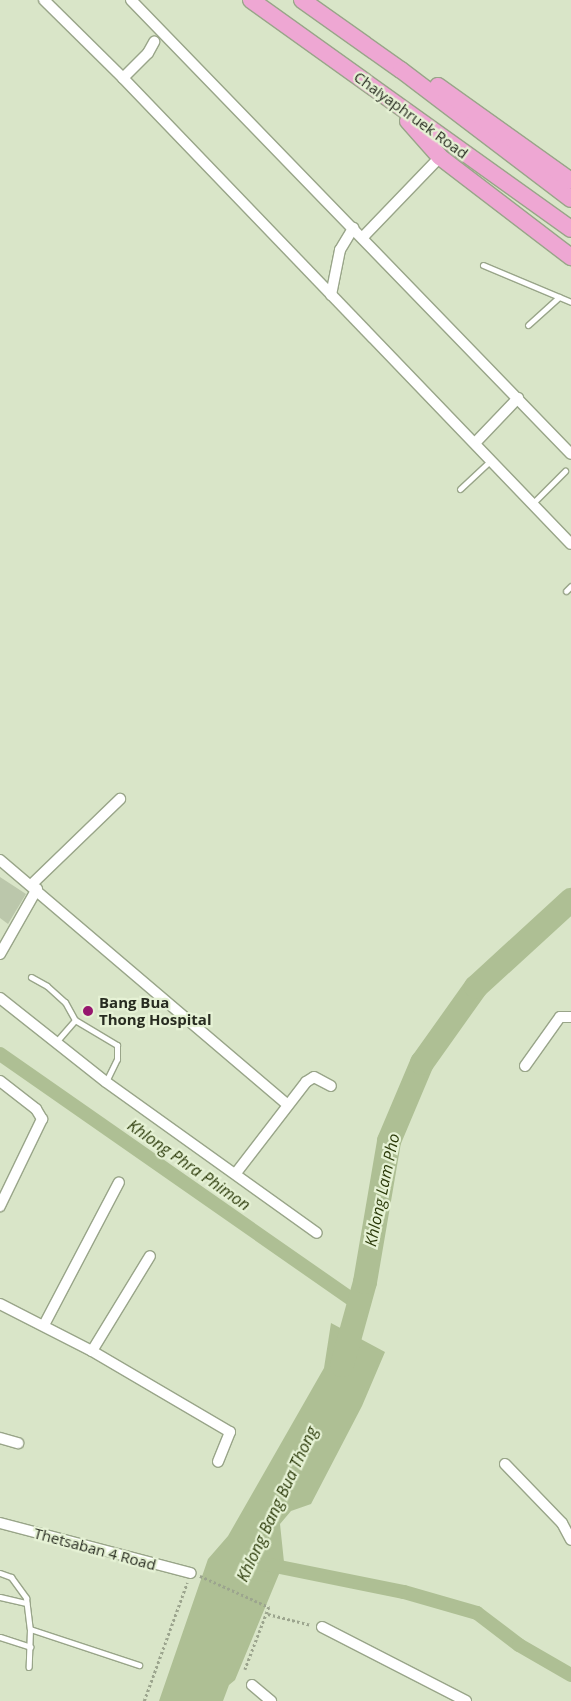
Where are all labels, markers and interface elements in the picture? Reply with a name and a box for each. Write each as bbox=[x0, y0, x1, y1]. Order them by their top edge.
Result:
street label: Chaiyaphruek Road bbox=[351, 68, 471, 162]
place label: Bang Bua Thong Hospital bbox=[99, 993, 212, 1028]
marker: Bang Bua Thong Hospital bbox=[81, 1004, 95, 1018]
water label: Khlong Phra Phimon bbox=[124, 1115, 254, 1215]
water label: Khlong Lam Pho bbox=[361, 1132, 403, 1248]
water label: Khlong Bang Bua Thong bbox=[233, 1423, 321, 1585]
street label: Thetsaban 4 Road bbox=[32, 1524, 158, 1574]

